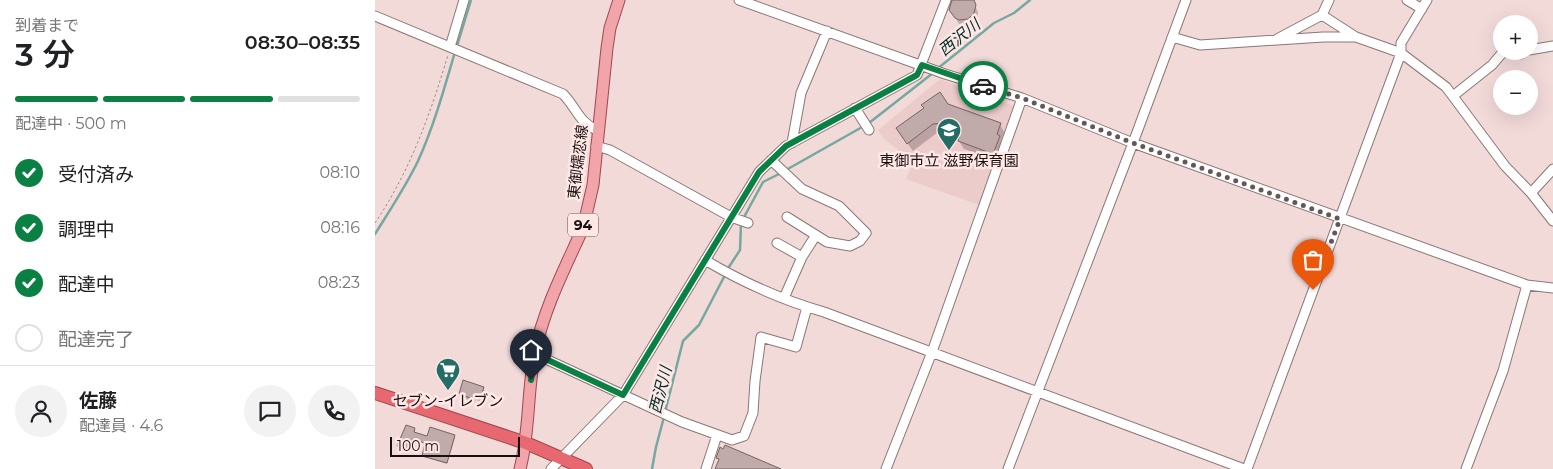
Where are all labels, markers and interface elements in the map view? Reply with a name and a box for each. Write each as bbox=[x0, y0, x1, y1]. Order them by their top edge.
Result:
water label: 西沢川 bbox=[935, 14, 985, 60]
map controls bbox=[1493, 15, 1538, 115]
button: + bbox=[1493, 15, 1538, 60]
text: 到着まで bbox=[15, 16, 79, 35]
text: 08:30–08:35 bbox=[245, 31, 360, 54]
text: 3 分 bbox=[15, 35, 74, 74]
courier bbox=[958, 61, 1008, 111]
button: − bbox=[1493, 70, 1538, 115]
icon: car bbox=[969, 72, 997, 100]
text: 配達中 · 500 m bbox=[15, 114, 127, 133]
school or university icon: 東御市立 滋野保育園 bbox=[936, 117, 962, 151]
street label: 東御嬬恋線 bbox=[564, 124, 592, 200]
place label: 東御市立 滋野保育園 bbox=[880, 151, 1018, 170]
icon: check bbox=[15, 159, 43, 187]
text: 受付済み bbox=[58, 163, 134, 186]
text: 08:10 bbox=[319, 163, 360, 182]
icon: check bbox=[15, 214, 43, 242]
road number: 94 bbox=[568, 214, 598, 236]
text: 調理中 bbox=[58, 218, 115, 241]
text: 08:16 bbox=[320, 218, 360, 237]
pin bbox=[1292, 239, 1334, 290]
icon: bag bbox=[1299, 246, 1327, 274]
icon: check bbox=[15, 269, 43, 297]
text: 配達中 bbox=[58, 273, 115, 296]
text: 08:23 bbox=[318, 273, 360, 292]
text: 配達完了 bbox=[58, 328, 134, 351]
pin bbox=[510, 329, 552, 380]
icon: home bbox=[517, 336, 545, 364]
supermarket icon: セブン-イレブン bbox=[435, 357, 461, 391]
water label: 西沢川 bbox=[645, 363, 676, 416]
button: person bbox=[15, 385, 67, 437]
button: chat bbox=[244, 385, 296, 437]
button: phone bbox=[308, 385, 360, 437]
text: 佐藤 bbox=[79, 389, 117, 412]
place label: セブン-イレブン bbox=[393, 391, 503, 410]
text: 配達員 · 4.6 bbox=[79, 416, 163, 435]
scale bar bbox=[390, 434, 520, 457]
text: 100 m bbox=[397, 437, 439, 455]

